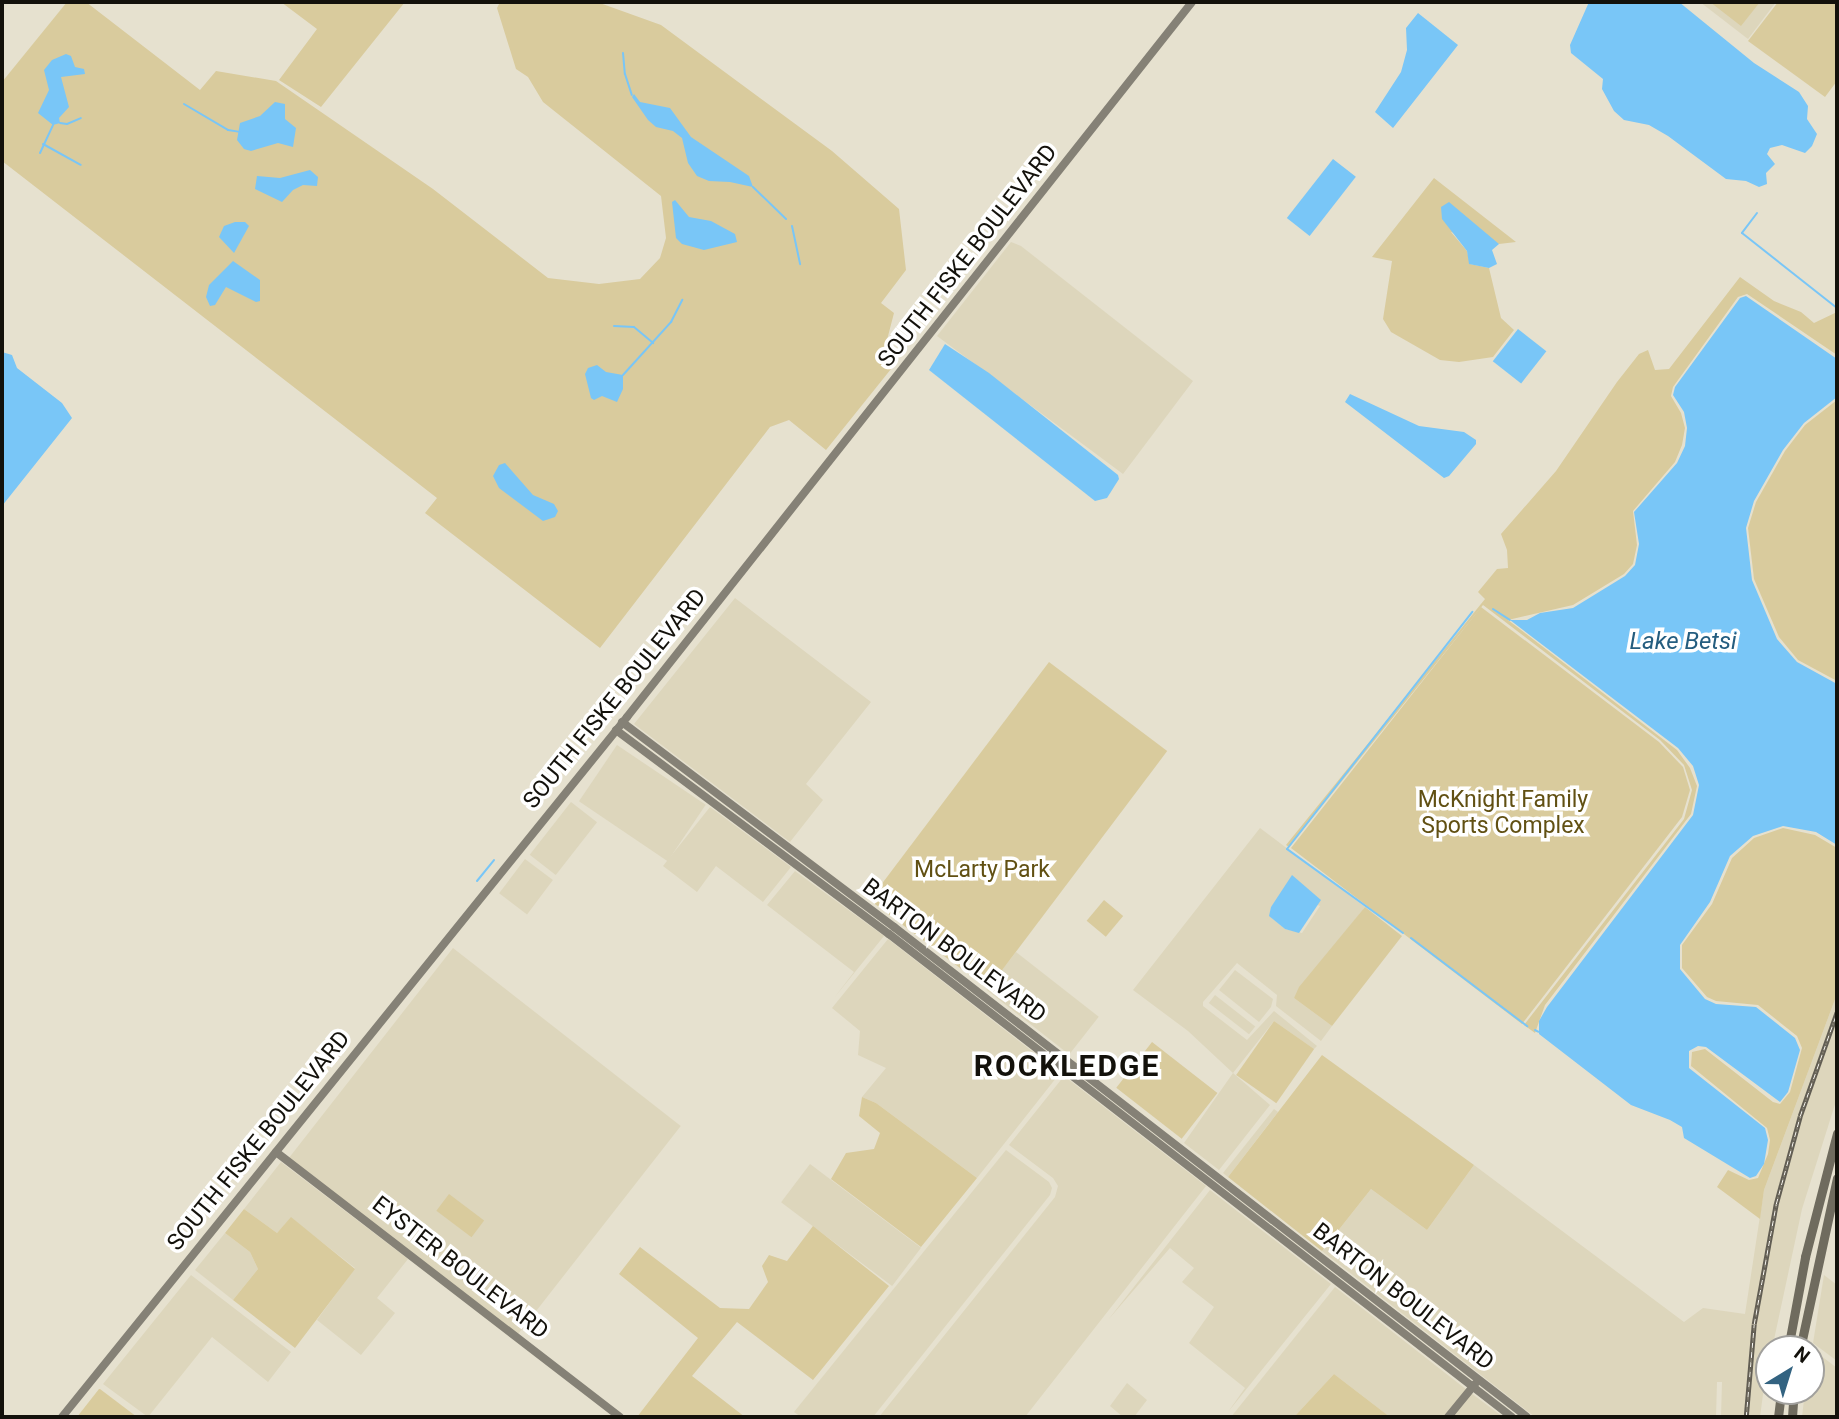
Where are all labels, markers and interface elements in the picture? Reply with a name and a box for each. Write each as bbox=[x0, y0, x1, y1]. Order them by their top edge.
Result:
street label: SOUTH FISKE BOULEVARD bbox=[873, 139, 1063, 373]
street label: SOUTH FISKE BOULEVARD bbox=[518, 584, 712, 814]
water label: Lake Betsi bbox=[1629, 628, 1737, 656]
park label: McKnight Family Sports Complex bbox=[1418, 786, 1588, 840]
park label: McLarty Park bbox=[914, 856, 1050, 884]
street label: BARTON BOULEVARD bbox=[857, 873, 1051, 1029]
street label: SOUTH FISKE BOULEVARD bbox=[162, 1026, 356, 1256]
district label: ROCKLEDGE bbox=[975, 1048, 1159, 1084]
street label: EYSTER BOULEVARD bbox=[367, 1191, 553, 1345]
street label: BARTON BOULEVARD bbox=[1307, 1218, 1499, 1376]
north arrow bbox=[1755, 1335, 1825, 1405]
text: N bbox=[1790, 1341, 1814, 1368]

